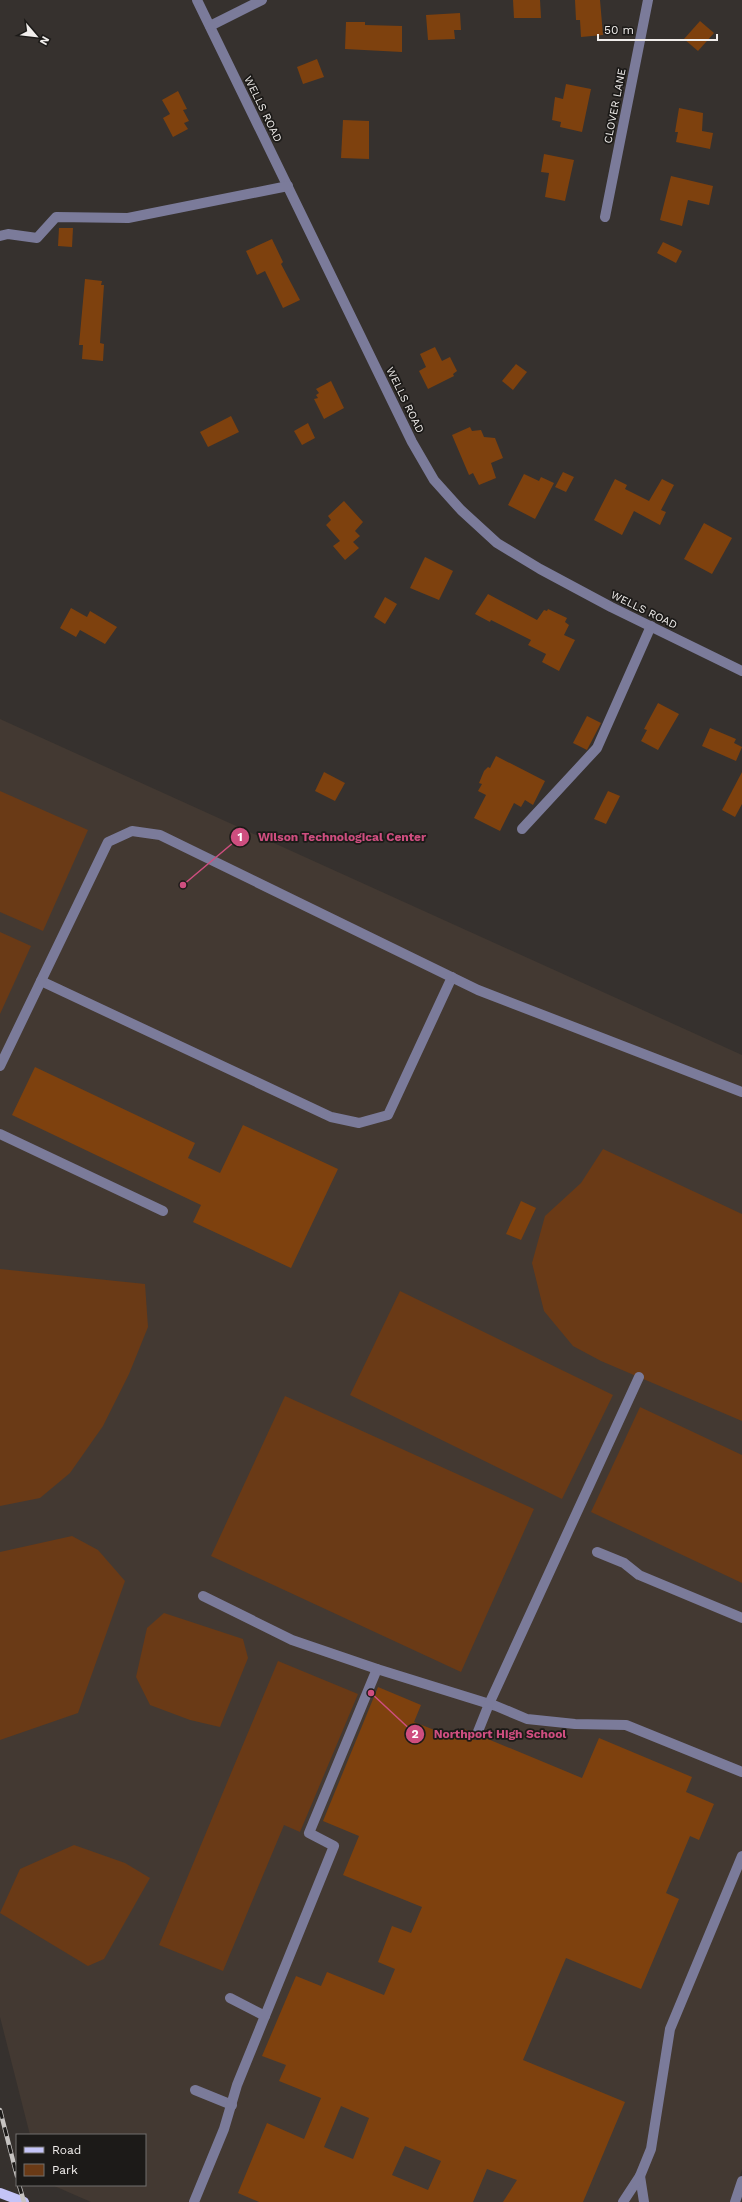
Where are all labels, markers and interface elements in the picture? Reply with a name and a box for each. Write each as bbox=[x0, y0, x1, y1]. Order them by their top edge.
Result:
north arrow bbox=[16, 16, 56, 56]
scale bar bbox=[598, 16, 717, 42]
text: 50 m bbox=[604, 23, 634, 37]
text: N bbox=[37, 34, 52, 47]
street label: CLOVER LANE bbox=[601, 67, 629, 145]
street label: WELLS ROAD bbox=[241, 74, 285, 144]
street label: WELLS ROAD bbox=[383, 365, 427, 435]
street label: WELLS ROAD bbox=[609, 588, 679, 632]
callout: Wilson Technological Center bbox=[230, 825, 434, 849]
text: 1 bbox=[237, 830, 243, 844]
text: Wilson Technological Center bbox=[258, 830, 427, 844]
callout: Northport High School bbox=[405, 1722, 574, 1746]
text: 2 bbox=[411, 1727, 419, 1741]
text: Northport High School bbox=[434, 1727, 566, 1741]
legend bbox=[16, 2134, 146, 2186]
text: Road bbox=[52, 2143, 81, 2157]
text: Park bbox=[52, 2163, 78, 2177]

